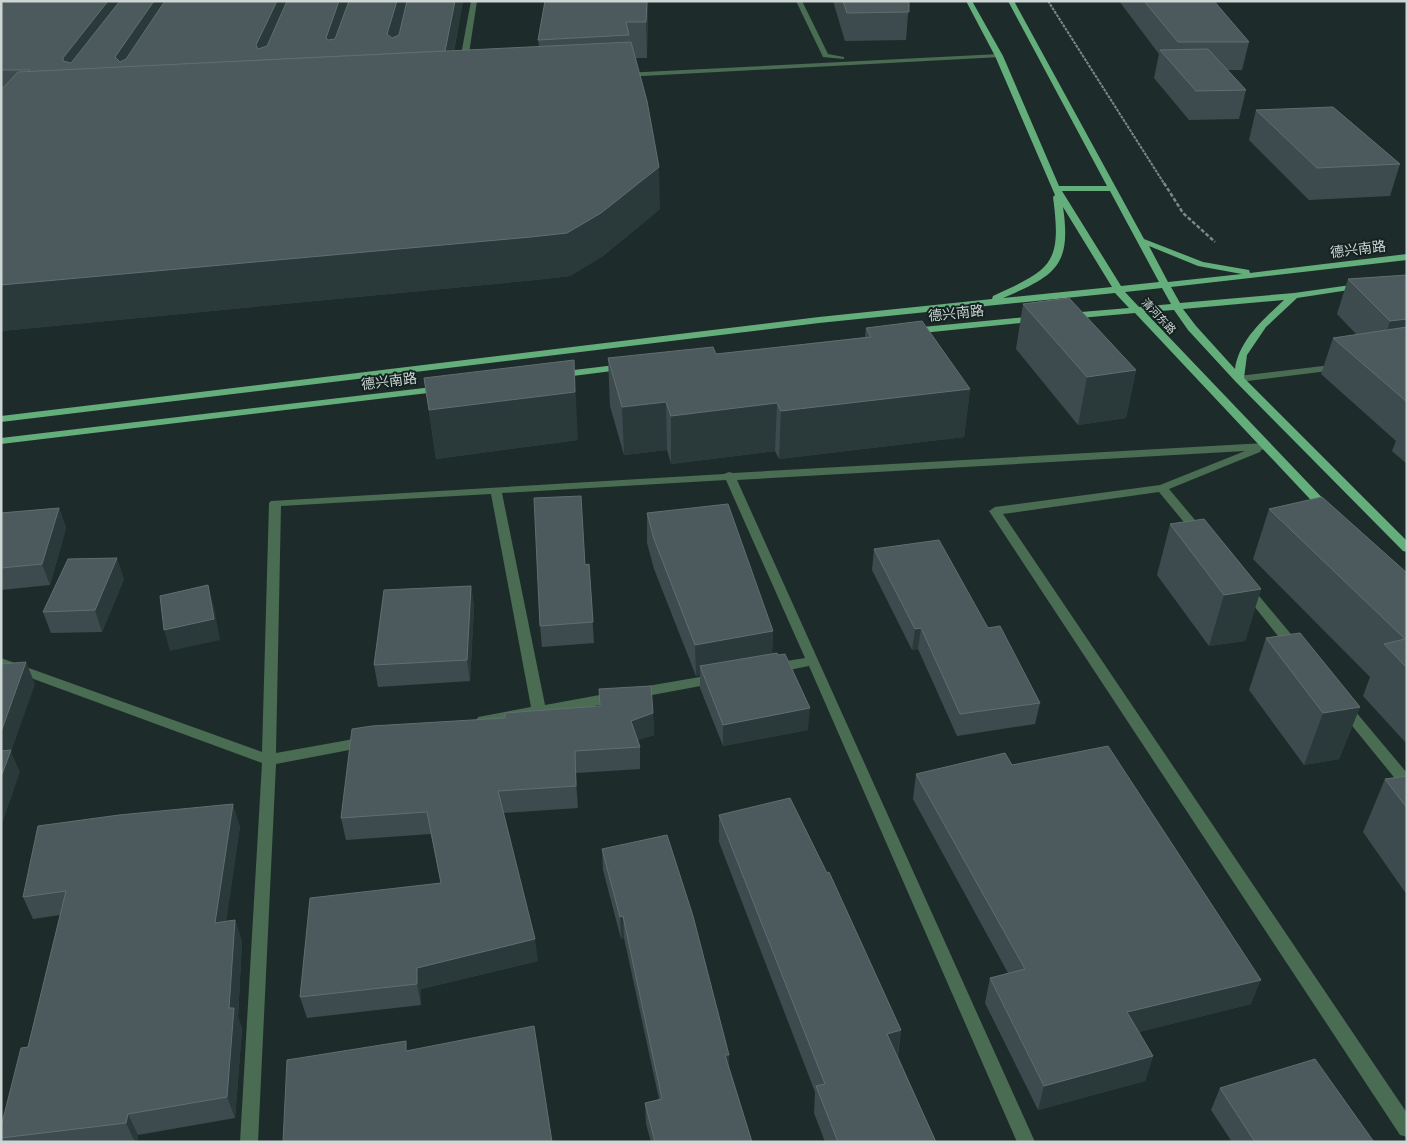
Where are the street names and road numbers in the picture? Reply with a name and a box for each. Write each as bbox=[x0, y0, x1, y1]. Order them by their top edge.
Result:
street label: 德兴南路 bbox=[1329, 238, 1387, 260]
street label: 清河东路 bbox=[1139, 296, 1178, 337]
street label: 德兴南路 bbox=[927, 302, 985, 324]
street label: 德兴南路 bbox=[360, 370, 418, 392]

